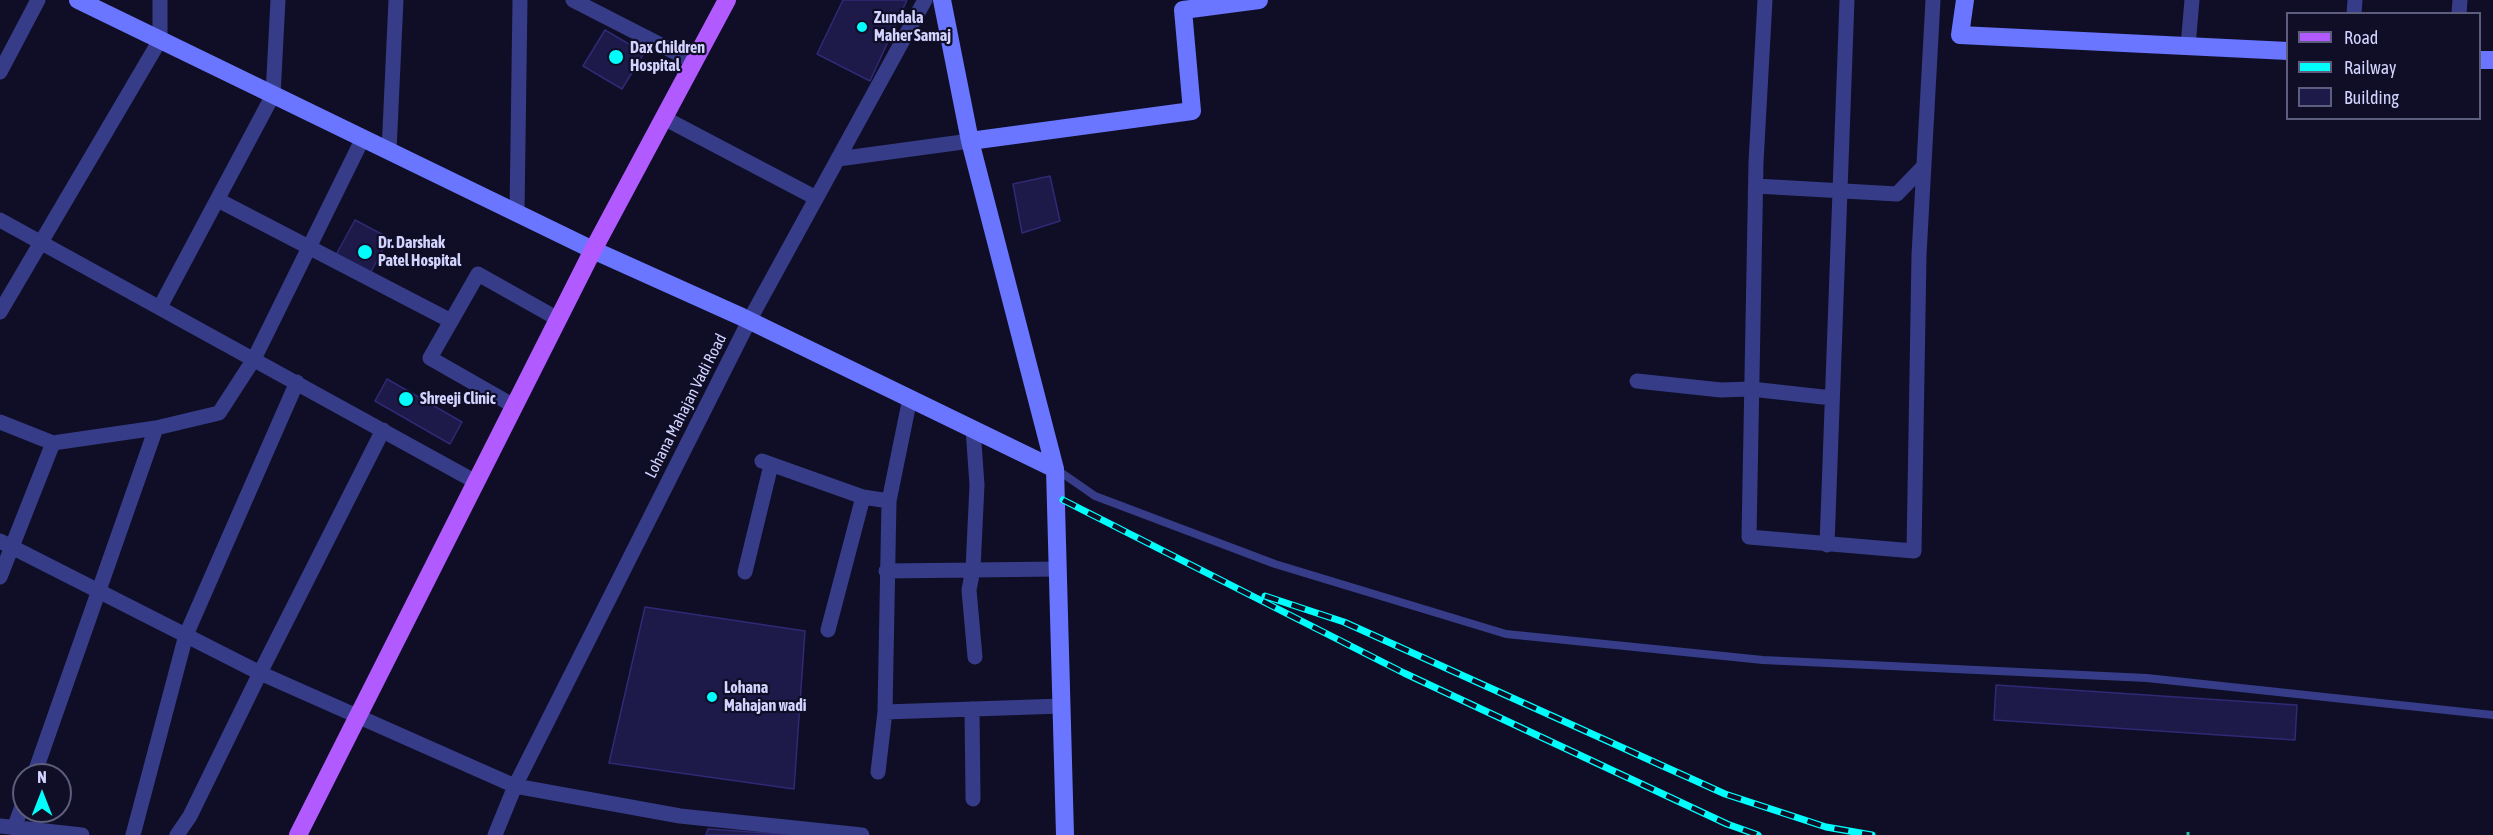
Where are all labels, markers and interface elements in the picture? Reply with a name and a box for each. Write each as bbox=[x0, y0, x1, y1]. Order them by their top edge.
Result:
place label: Zundala Maher Samaj bbox=[874, 8, 951, 46]
legend bbox=[2286, 12, 2481, 120]
marker: Zundala Maher Samaj bbox=[855, 20, 869, 34]
text: Road bbox=[2344, 27, 2378, 48]
place label: Dax Children Hospital bbox=[630, 38, 705, 76]
marker: Dax Children Hospital bbox=[607, 48, 625, 66]
text: Railway bbox=[2344, 57, 2396, 78]
text: Building bbox=[2344, 87, 2399, 108]
place label: Dr. Darshak Patel Hospital bbox=[378, 233, 461, 271]
marker: Dr. Darshak Patel Hospital bbox=[356, 243, 374, 261]
street label: Lohana Mahajan Vadi Road bbox=[641, 331, 731, 481]
place label: Shreeji Clinic bbox=[420, 389, 496, 409]
marker: Shreeji Clinic bbox=[397, 390, 415, 408]
place label: Lohana Mahajan wadi bbox=[724, 678, 807, 716]
marker: Lohana Mahajan wadi bbox=[705, 690, 719, 704]
north arrow bbox=[12, 763, 72, 823]
text: N bbox=[37, 768, 47, 786]

